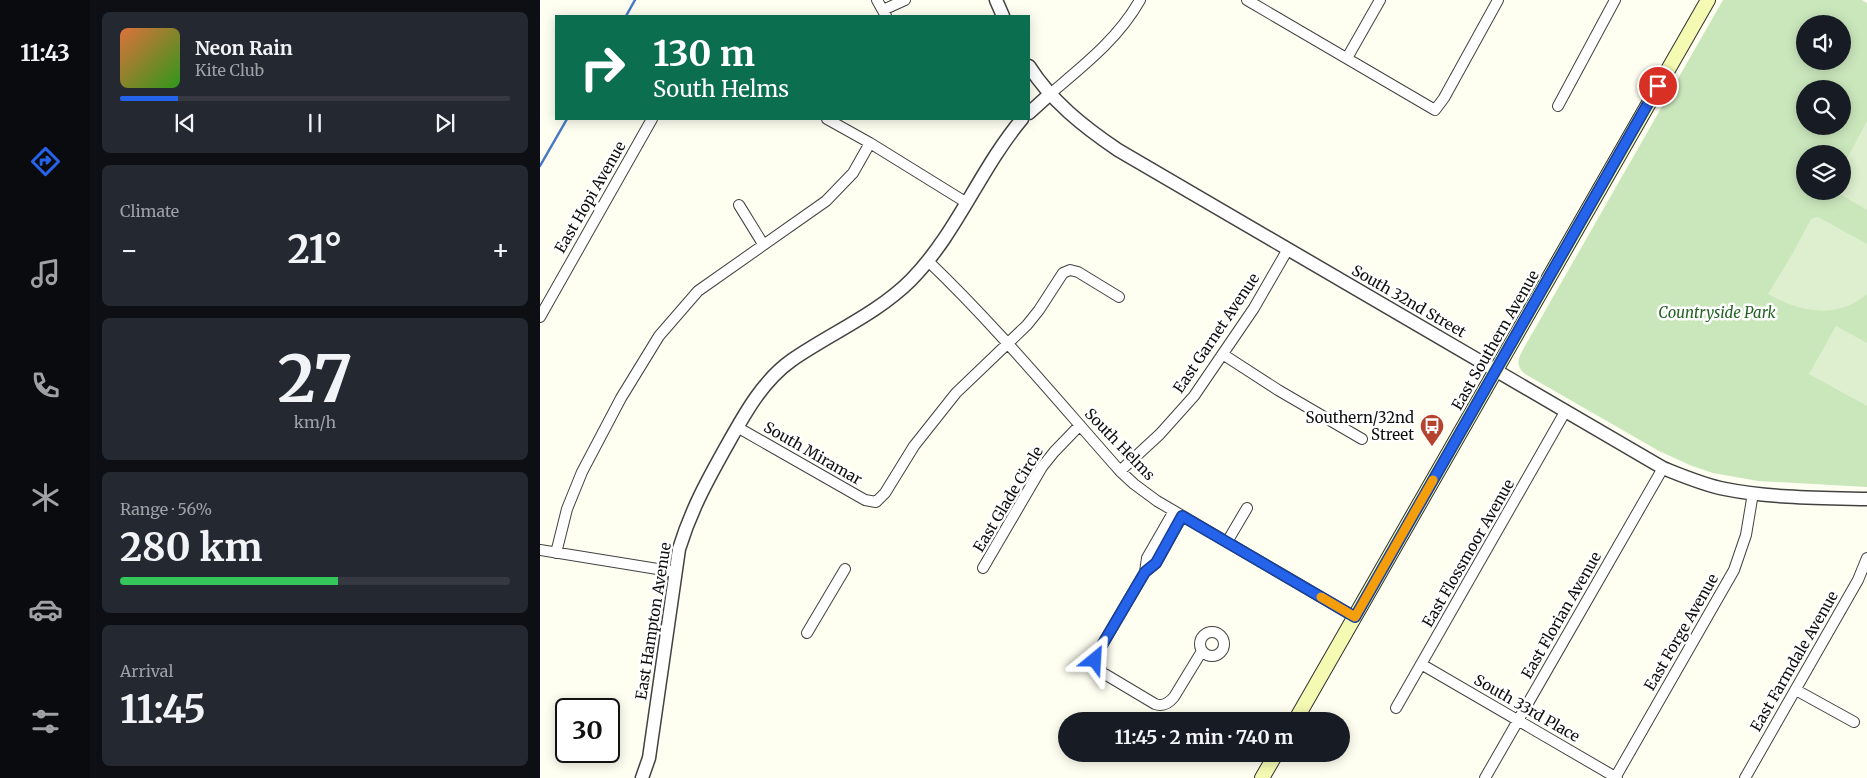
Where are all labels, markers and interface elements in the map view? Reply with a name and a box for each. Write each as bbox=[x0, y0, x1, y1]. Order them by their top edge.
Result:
map controls bbox=[1796, 15, 1851, 200]
button: sound bbox=[1796, 15, 1851, 70]
text: 130 m bbox=[653, 32, 755, 76]
icon: right bbox=[570, 35, 635, 100]
text: Neon Rain bbox=[195, 36, 293, 60]
text: 11:43 bbox=[20, 39, 70, 67]
text: Kite Club bbox=[195, 60, 264, 80]
pin bbox=[1637, 65, 1679, 107]
icon: arrive bbox=[1644, 72, 1672, 100]
text: South Helms bbox=[653, 75, 789, 103]
button: search bbox=[1796, 80, 1851, 135]
icon: previous bbox=[171, 109, 199, 137]
icon: pause bbox=[301, 109, 329, 137]
icon: next bbox=[431, 109, 459, 137]
street label: East Hopi Avenue bbox=[550, 138, 630, 256]
icon: directions bbox=[28, 144, 63, 179]
button: layers bbox=[1796, 145, 1851, 200]
text: Climate bbox=[120, 201, 179, 221]
text: 21° bbox=[288, 226, 342, 273]
text: − bbox=[120, 232, 139, 268]
text: + bbox=[491, 232, 510, 268]
icon: music bbox=[28, 256, 63, 291]
street label: South 32nd Street bbox=[1349, 261, 1470, 341]
street label: East Southern Avenue bbox=[1447, 267, 1543, 413]
street label: East Garnet Avenue bbox=[1169, 269, 1263, 397]
park label: Countryside Park bbox=[1658, 303, 1776, 322]
text: 27 bbox=[277, 338, 353, 420]
icon: phone bbox=[28, 368, 63, 403]
street label: South Helms bbox=[1081, 404, 1159, 484]
place label: Southern/32nd Street bbox=[1306, 408, 1414, 444]
text: km/h bbox=[294, 412, 336, 432]
bus stop icon: Southern/32nd Street bbox=[1419, 413, 1445, 447]
street label: South Miramar bbox=[760, 417, 866, 489]
street label: East Glade Circle bbox=[969, 443, 1047, 555]
street label: East Flossmoor Avenue bbox=[1418, 476, 1518, 630]
icon: climate bbox=[28, 480, 63, 515]
text: Range · 56% bbox=[120, 499, 212, 519]
text: 280 km bbox=[120, 524, 262, 571]
street label: East Hampton Avenue bbox=[631, 541, 675, 701]
street label: East Florian Avenue bbox=[1517, 548, 1605, 682]
street label: East Forge Avenue bbox=[1640, 570, 1722, 694]
street label: East Farmdale Avenue bbox=[1746, 587, 1842, 735]
icon: car bbox=[28, 592, 63, 627]
position arrow bbox=[1068, 633, 1120, 685]
text: Arrival bbox=[120, 661, 173, 681]
street label: South 33rd Place bbox=[1471, 670, 1583, 746]
text: 11:45 bbox=[120, 686, 206, 733]
speed limit sign: 30 bbox=[555, 698, 620, 763]
icon: filters bbox=[28, 704, 63, 739]
text: 11:45 · 2 min · 740 m bbox=[1115, 725, 1293, 749]

